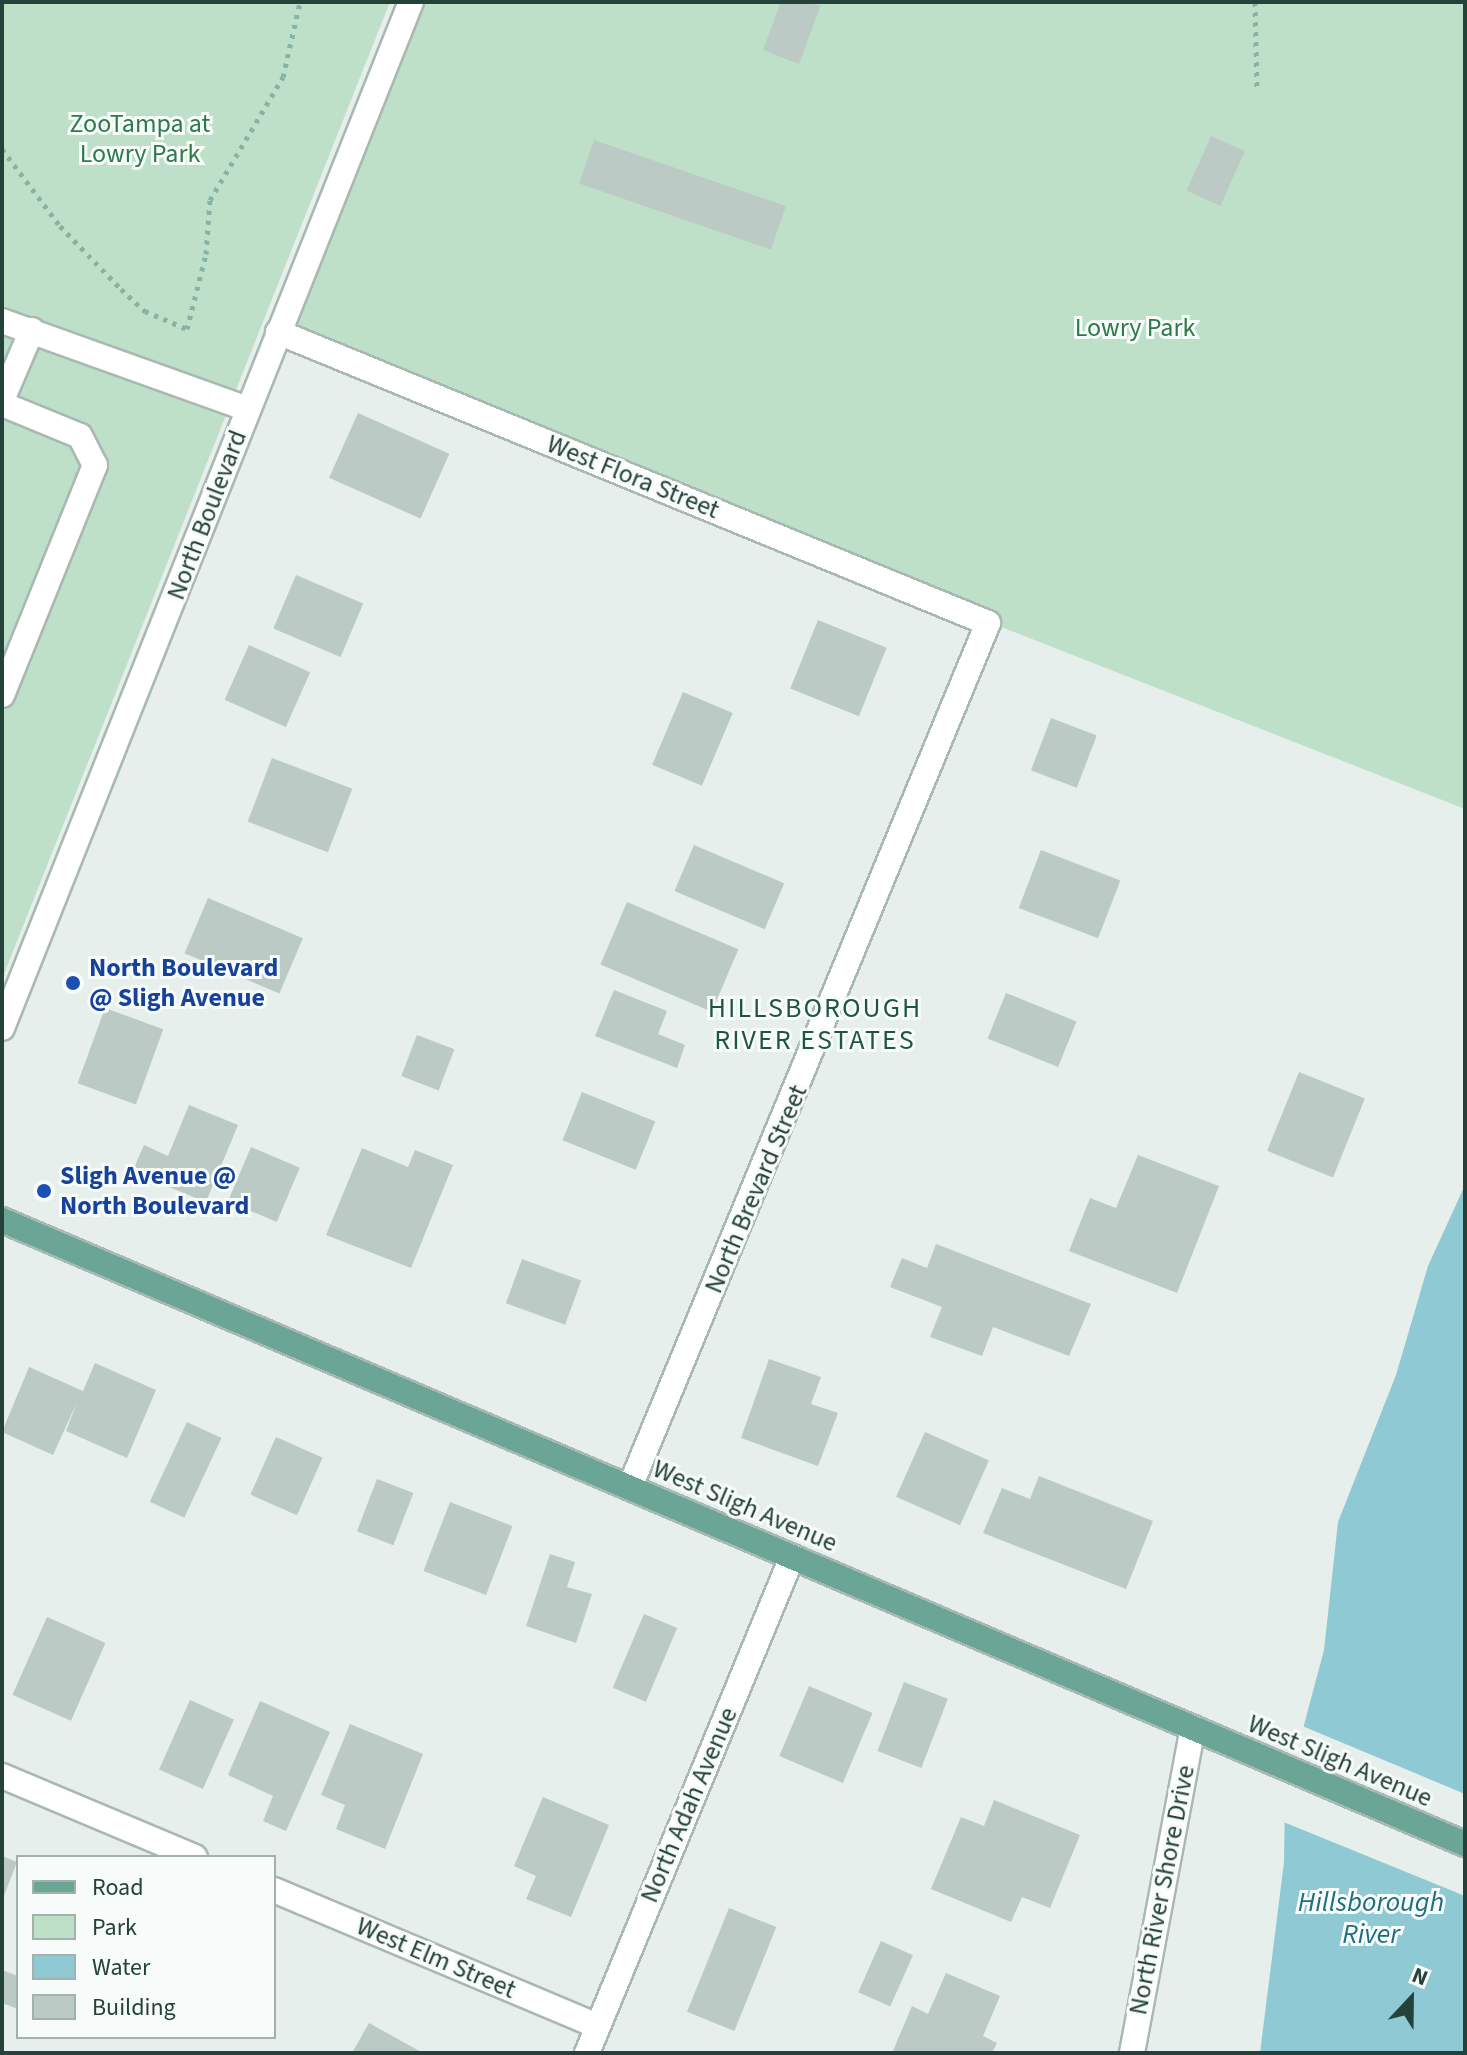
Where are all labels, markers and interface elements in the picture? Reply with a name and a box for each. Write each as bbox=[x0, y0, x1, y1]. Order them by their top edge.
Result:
park label: ZooTampa at Lowry Park bbox=[70, 108, 210, 170]
park label: Lowry Park bbox=[1075, 312, 1195, 344]
street label: North Boulevard bbox=[160, 426, 254, 604]
street label: West Flora Street bbox=[542, 428, 724, 526]
place label: North Boulevard @ Sligh Avenue bbox=[89, 952, 279, 1014]
marker: North Boulevard @ Sligh Avenue bbox=[64, 974, 82, 992]
district label: HILLSBOROUGH RIVER ESTATES bbox=[708, 991, 922, 1057]
street label: North Brevard Street bbox=[698, 1080, 814, 1298]
place label: Sligh Avenue @ North Boulevard bbox=[60, 1160, 250, 1222]
marker: Sligh Avenue @ North Boulevard bbox=[35, 1182, 53, 1200]
street label: West Sligh Avenue bbox=[648, 1453, 842, 1559]
street label: North Adah Avenue bbox=[634, 1703, 744, 1907]
street label: West Sligh Avenue bbox=[1243, 1708, 1437, 1814]
street label: North River Shore Drive bbox=[1122, 1762, 1202, 2018]
legend bbox=[16, 1855, 276, 2039]
text: Road bbox=[92, 1870, 144, 1905]
water label: Hillsborough River bbox=[1298, 1885, 1444, 1951]
text: Park bbox=[92, 1910, 137, 1945]
street label: West Elm Street bbox=[352, 1910, 520, 2006]
text: Water bbox=[92, 1950, 150, 1985]
north arrow bbox=[1371, 1959, 1451, 2039]
text: N bbox=[1407, 1959, 1433, 1994]
text: Building bbox=[92, 1990, 176, 2025]

